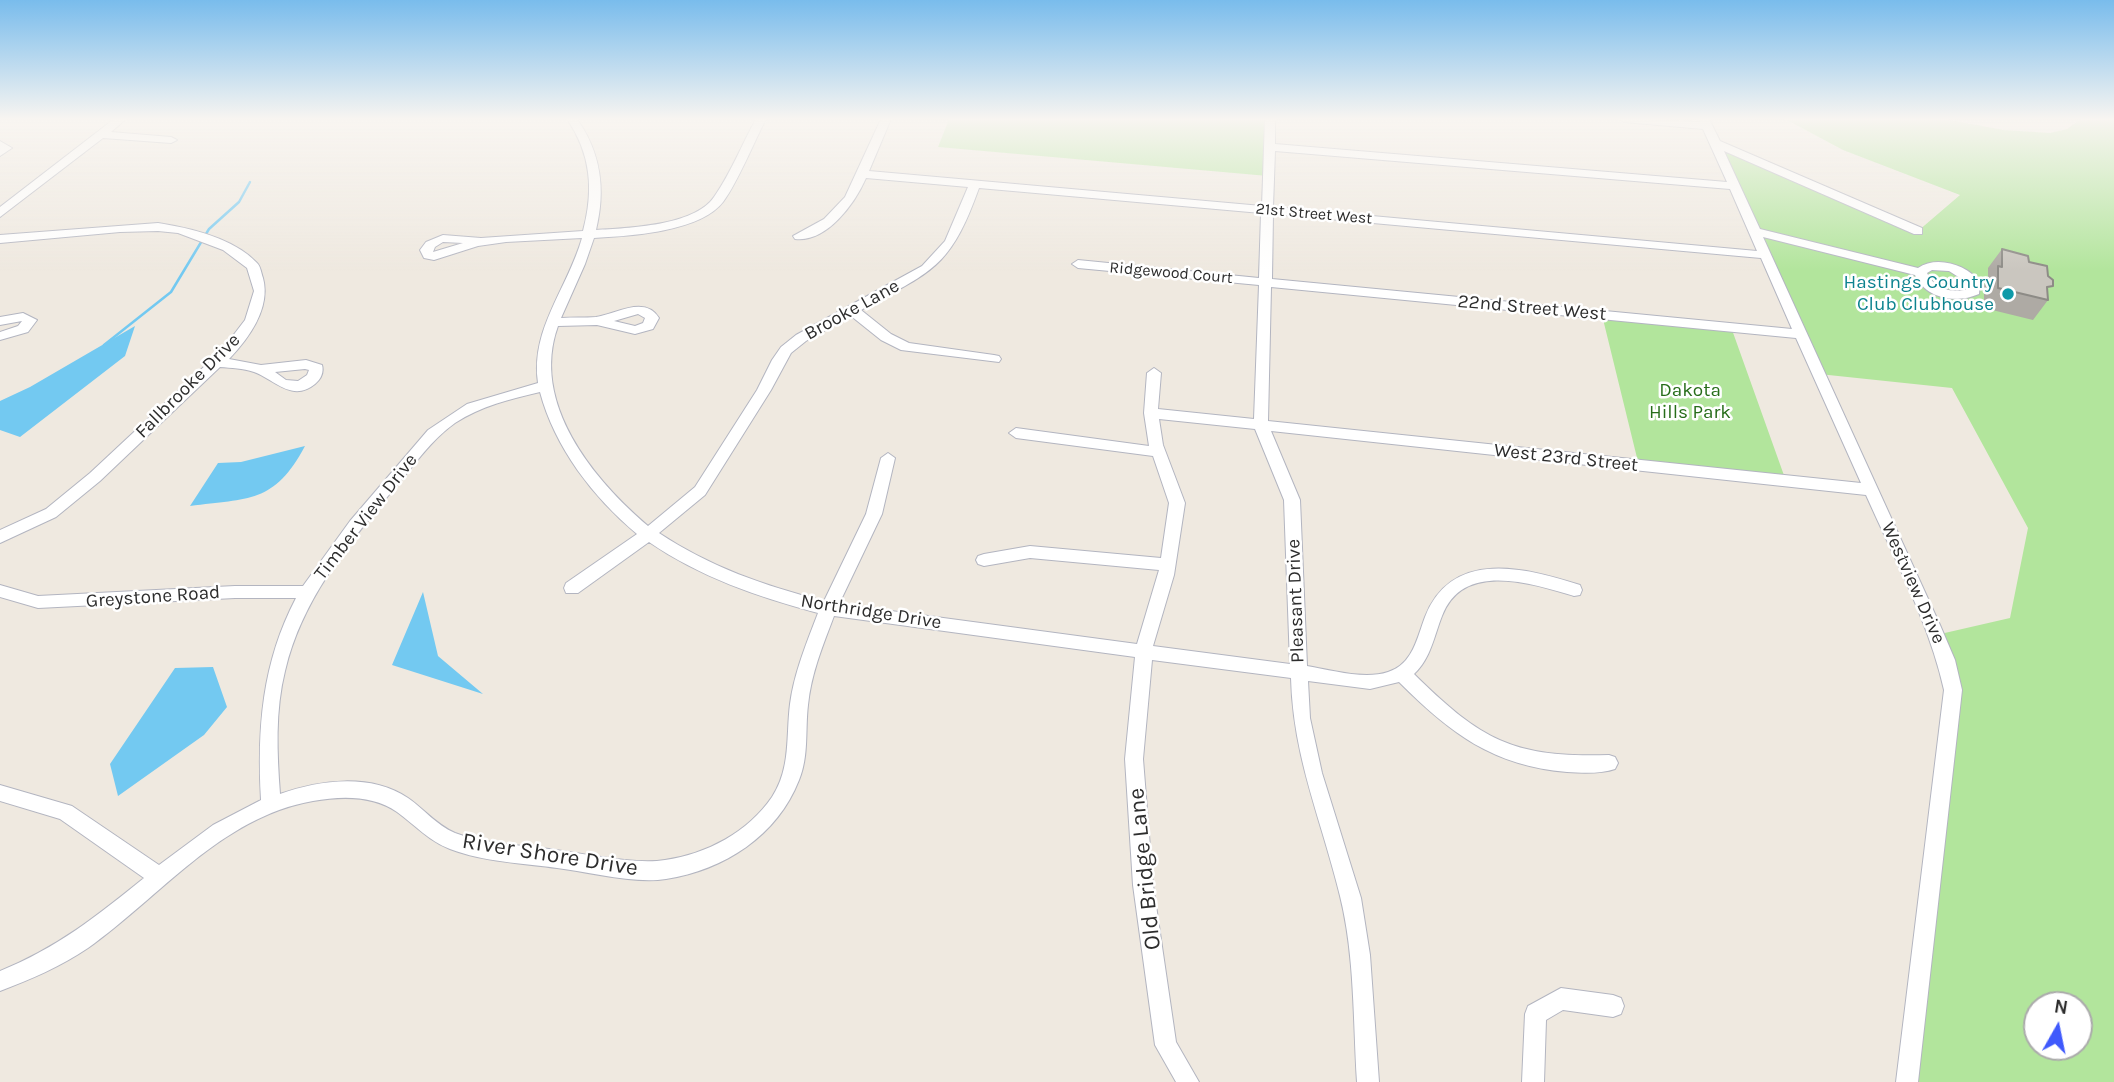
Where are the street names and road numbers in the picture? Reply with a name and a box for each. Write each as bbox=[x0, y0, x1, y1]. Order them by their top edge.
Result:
street label: 21st Street West bbox=[1255, 199, 1373, 229]
street label: Ridgewood Court bbox=[1109, 258, 1233, 288]
street label: Brooke Lane bbox=[801, 275, 903, 345]
street label: 22nd Street West bbox=[1457, 290, 1607, 326]
street label: Fallbrooke Drive bbox=[131, 329, 245, 443]
street label: West 23rd Street bbox=[1493, 439, 1639, 477]
street label: Timber View Drive bbox=[310, 449, 422, 585]
street label: Westview Drive bbox=[1876, 519, 1950, 647]
street label: Pleasant Drive bbox=[1282, 539, 1310, 663]
street label: Greystone Road bbox=[85, 581, 221, 613]
street label: Northridge Drive bbox=[799, 590, 943, 634]
street label: Old Bridge Lane bbox=[1123, 787, 1167, 951]
street label: River Shore Drive bbox=[460, 827, 640, 883]

